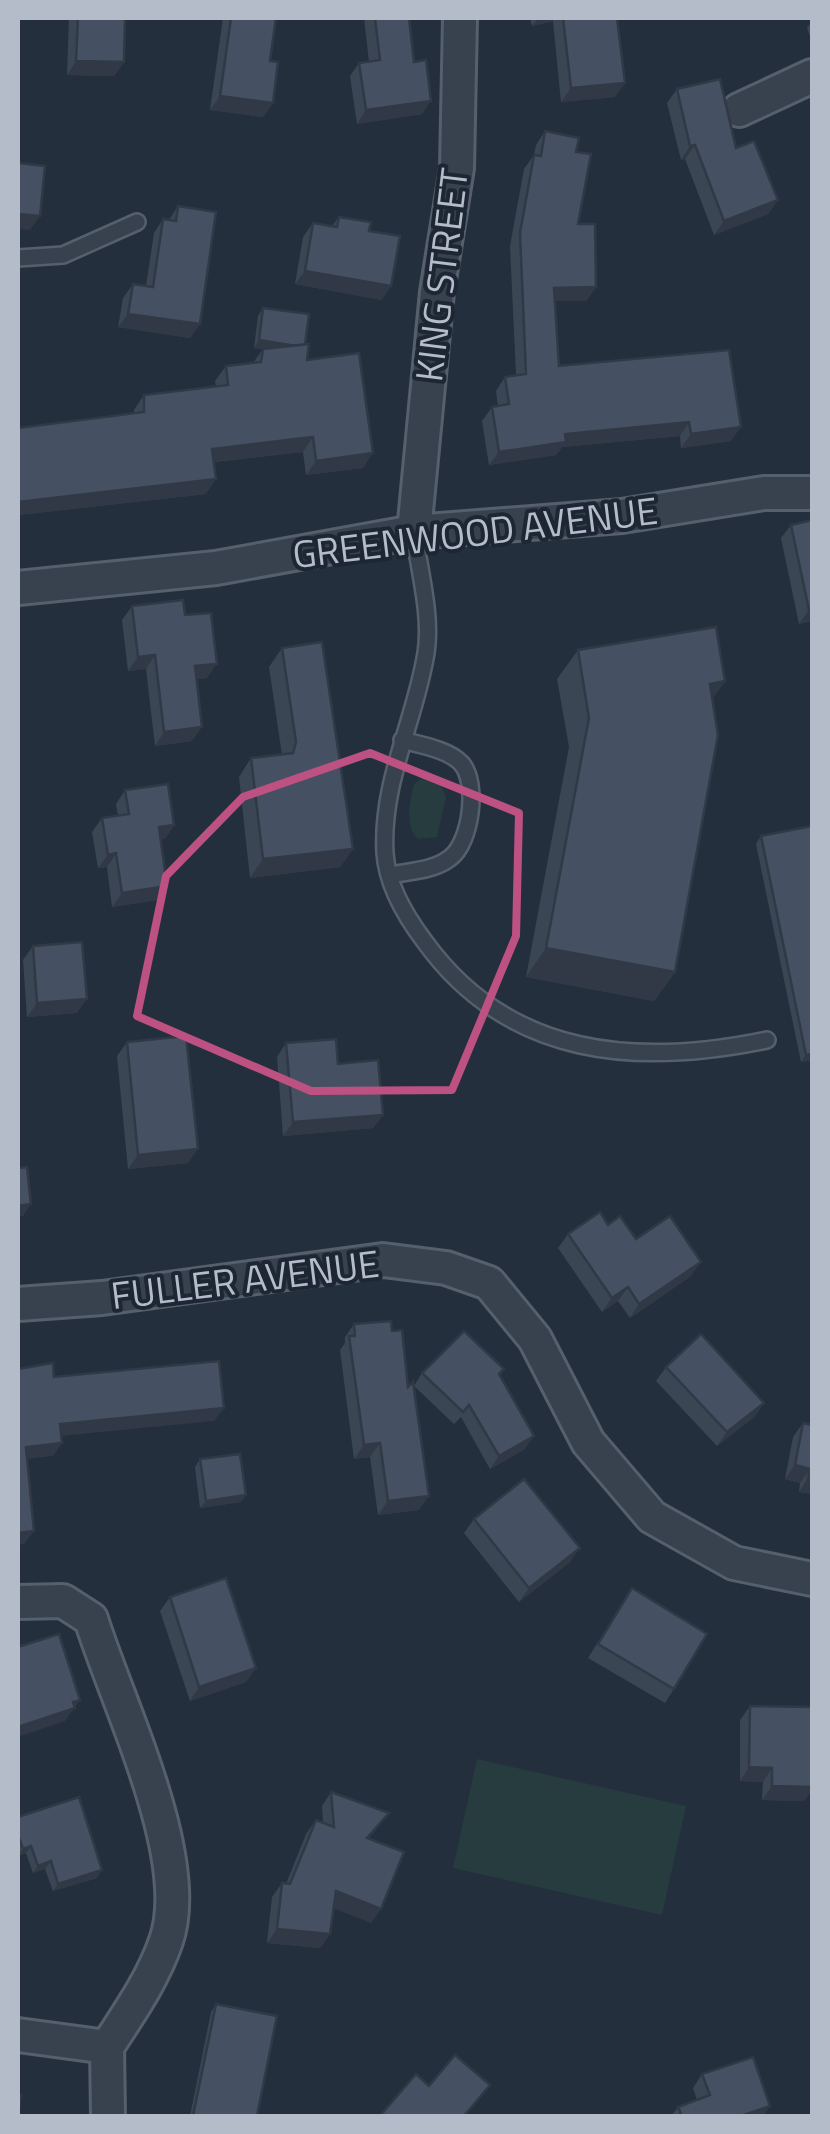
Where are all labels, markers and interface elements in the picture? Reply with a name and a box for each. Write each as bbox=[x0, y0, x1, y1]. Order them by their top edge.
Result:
street label: KING STREET bbox=[399, 165, 483, 385]
street label: GREENWOOD AVENUE bbox=[289, 481, 661, 583]
street label: FULLER AVENUE bbox=[108, 1234, 382, 1324]

